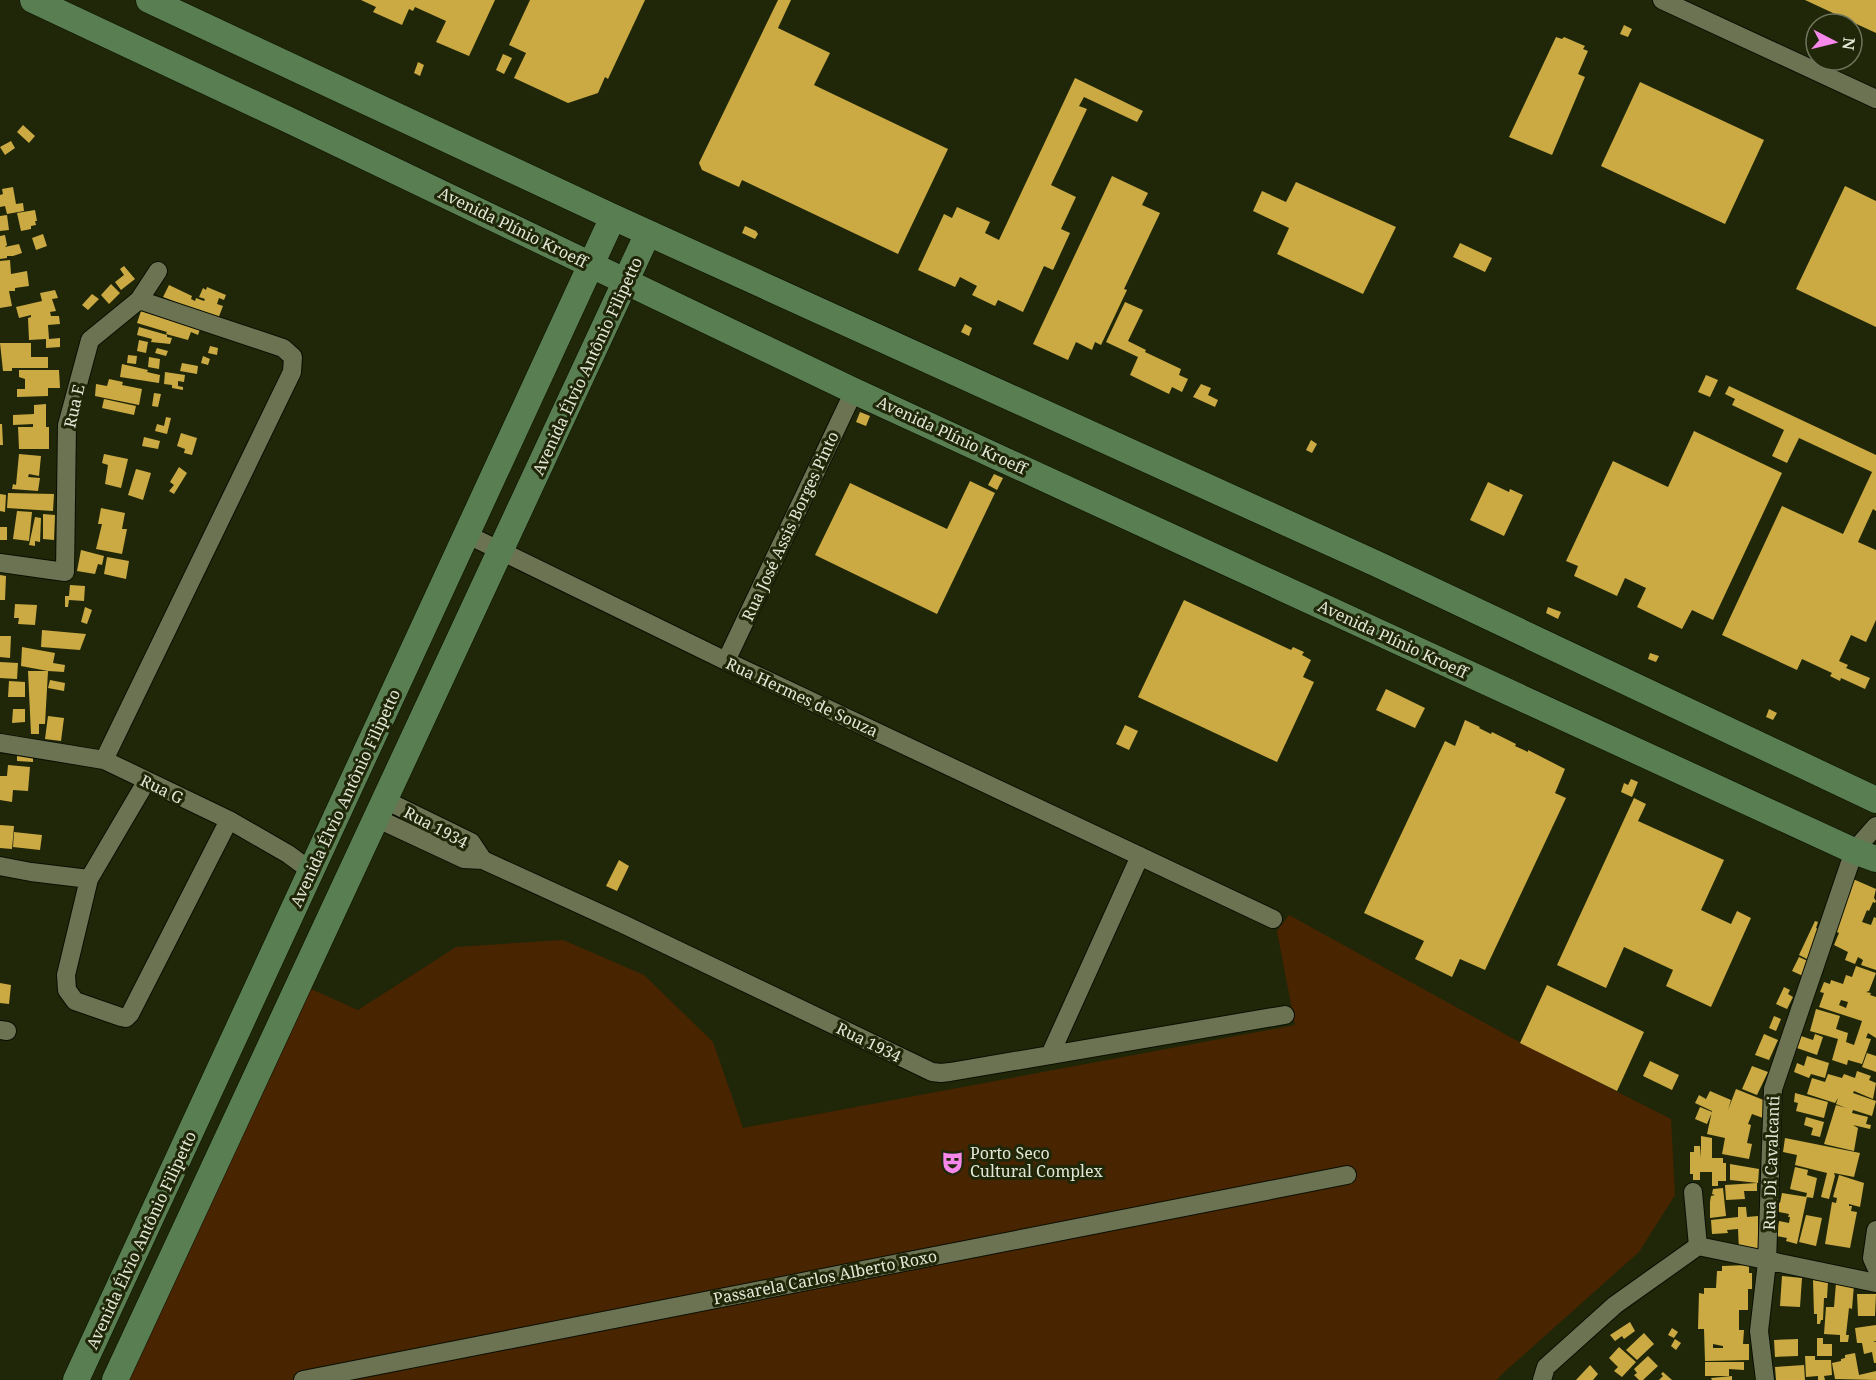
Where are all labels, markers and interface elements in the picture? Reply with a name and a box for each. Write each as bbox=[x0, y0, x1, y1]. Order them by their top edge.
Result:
north arrow bbox=[1804, 12, 1864, 72]
text: N bbox=[1837, 36, 1861, 52]
street label: Avenida Plínio Kroeff bbox=[435, 181, 593, 273]
street label: Avenida Élvio Antônio Filipetto bbox=[527, 253, 647, 479]
street label: Rua E bbox=[58, 382, 90, 430]
street label: Avenida Plínio Kroeff bbox=[873, 391, 1032, 480]
street label: Rua José Assis Borges Pinto bbox=[736, 428, 844, 624]
street label: Avenida Plínio Kroeff bbox=[1314, 595, 1473, 684]
street label: Rua Hermes de Souza bbox=[722, 652, 882, 742]
street label: Avenida Élvio Antônio Filipetto bbox=[285, 685, 405, 911]
street label: Rua G bbox=[137, 769, 188, 809]
street label: Rua 1934 bbox=[400, 801, 472, 853]
street label: Rua 1934 bbox=[833, 1017, 905, 1067]
street label: Rua Di Cavalcanti bbox=[1758, 1095, 1784, 1231]
street label: Avenida Élvio Antônio Filipetto bbox=[81, 1127, 201, 1353]
place label: Porto Seco Cultural Complex bbox=[970, 1142, 1104, 1182]
theatre icon: Porto Seco Cultural Complex bbox=[939, 1149, 965, 1175]
street label: Passarela Carlos Alberto Roxo bbox=[711, 1244, 939, 1310]

